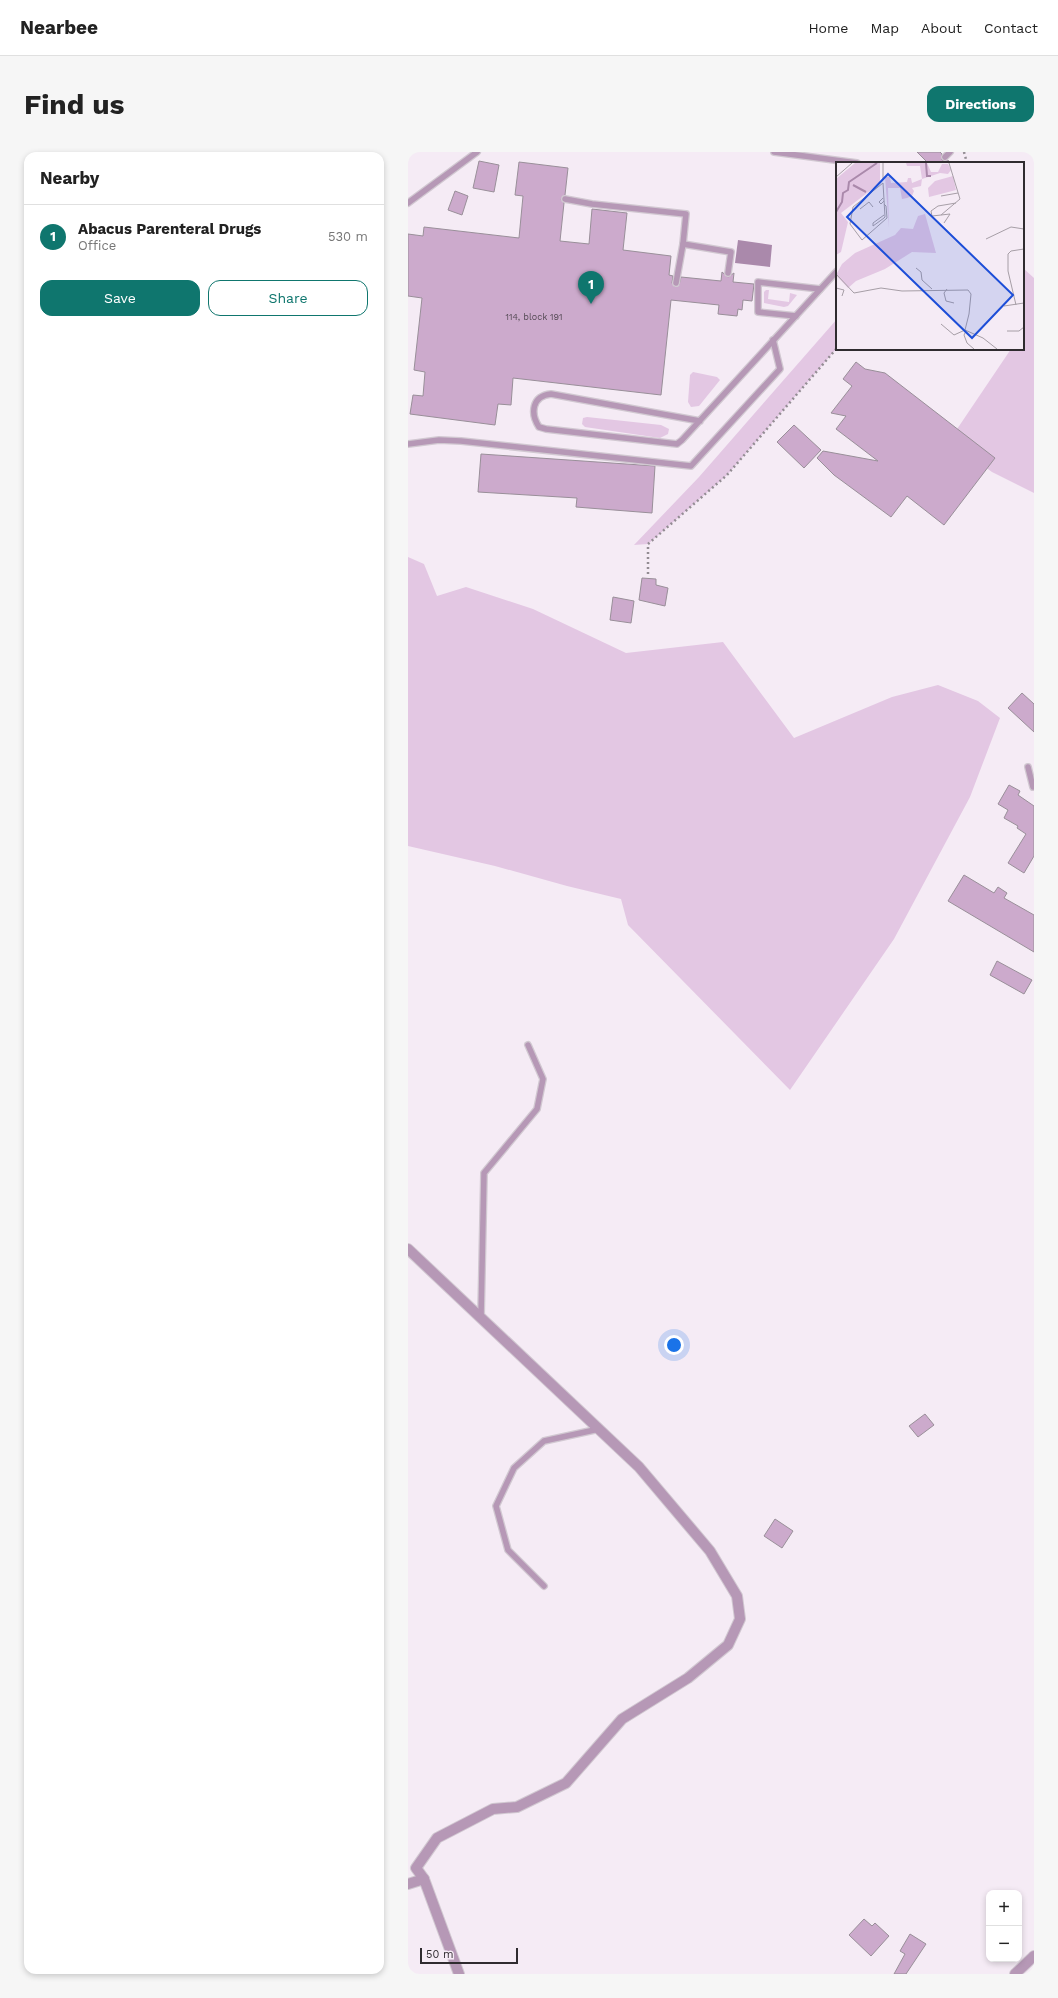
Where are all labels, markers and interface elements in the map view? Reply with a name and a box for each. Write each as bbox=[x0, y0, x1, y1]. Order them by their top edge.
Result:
text: Nearbee bbox=[20, 16, 98, 39]
text: Home bbox=[808, 20, 848, 36]
text: Map bbox=[870, 20, 899, 36]
text: About bbox=[921, 20, 962, 36]
text: Contact bbox=[984, 20, 1038, 36]
button: Directions bbox=[927, 86, 1034, 122]
text: Find us bbox=[24, 88, 124, 121]
inset map bbox=[836, 162, 1024, 350]
text: Nearby bbox=[40, 168, 99, 188]
text: Abacus Parenteral Drugs bbox=[78, 220, 261, 238]
text: 1 bbox=[50, 229, 56, 244]
text: 530 m bbox=[328, 229, 368, 244]
text: Office bbox=[78, 238, 116, 253]
pin: 1 bbox=[578, 271, 604, 304]
button: Save bbox=[40, 280, 200, 316]
button: Share bbox=[208, 280, 368, 316]
house number: 114, block 191 bbox=[505, 312, 563, 322]
your location bbox=[664, 1335, 684, 1355]
map controls bbox=[986, 1890, 1022, 1962]
button: + bbox=[986, 1890, 1022, 1926]
button: − bbox=[986, 1926, 1022, 1962]
scale bar bbox=[420, 1946, 518, 1965]
text: 50 m bbox=[426, 1948, 453, 1961]

